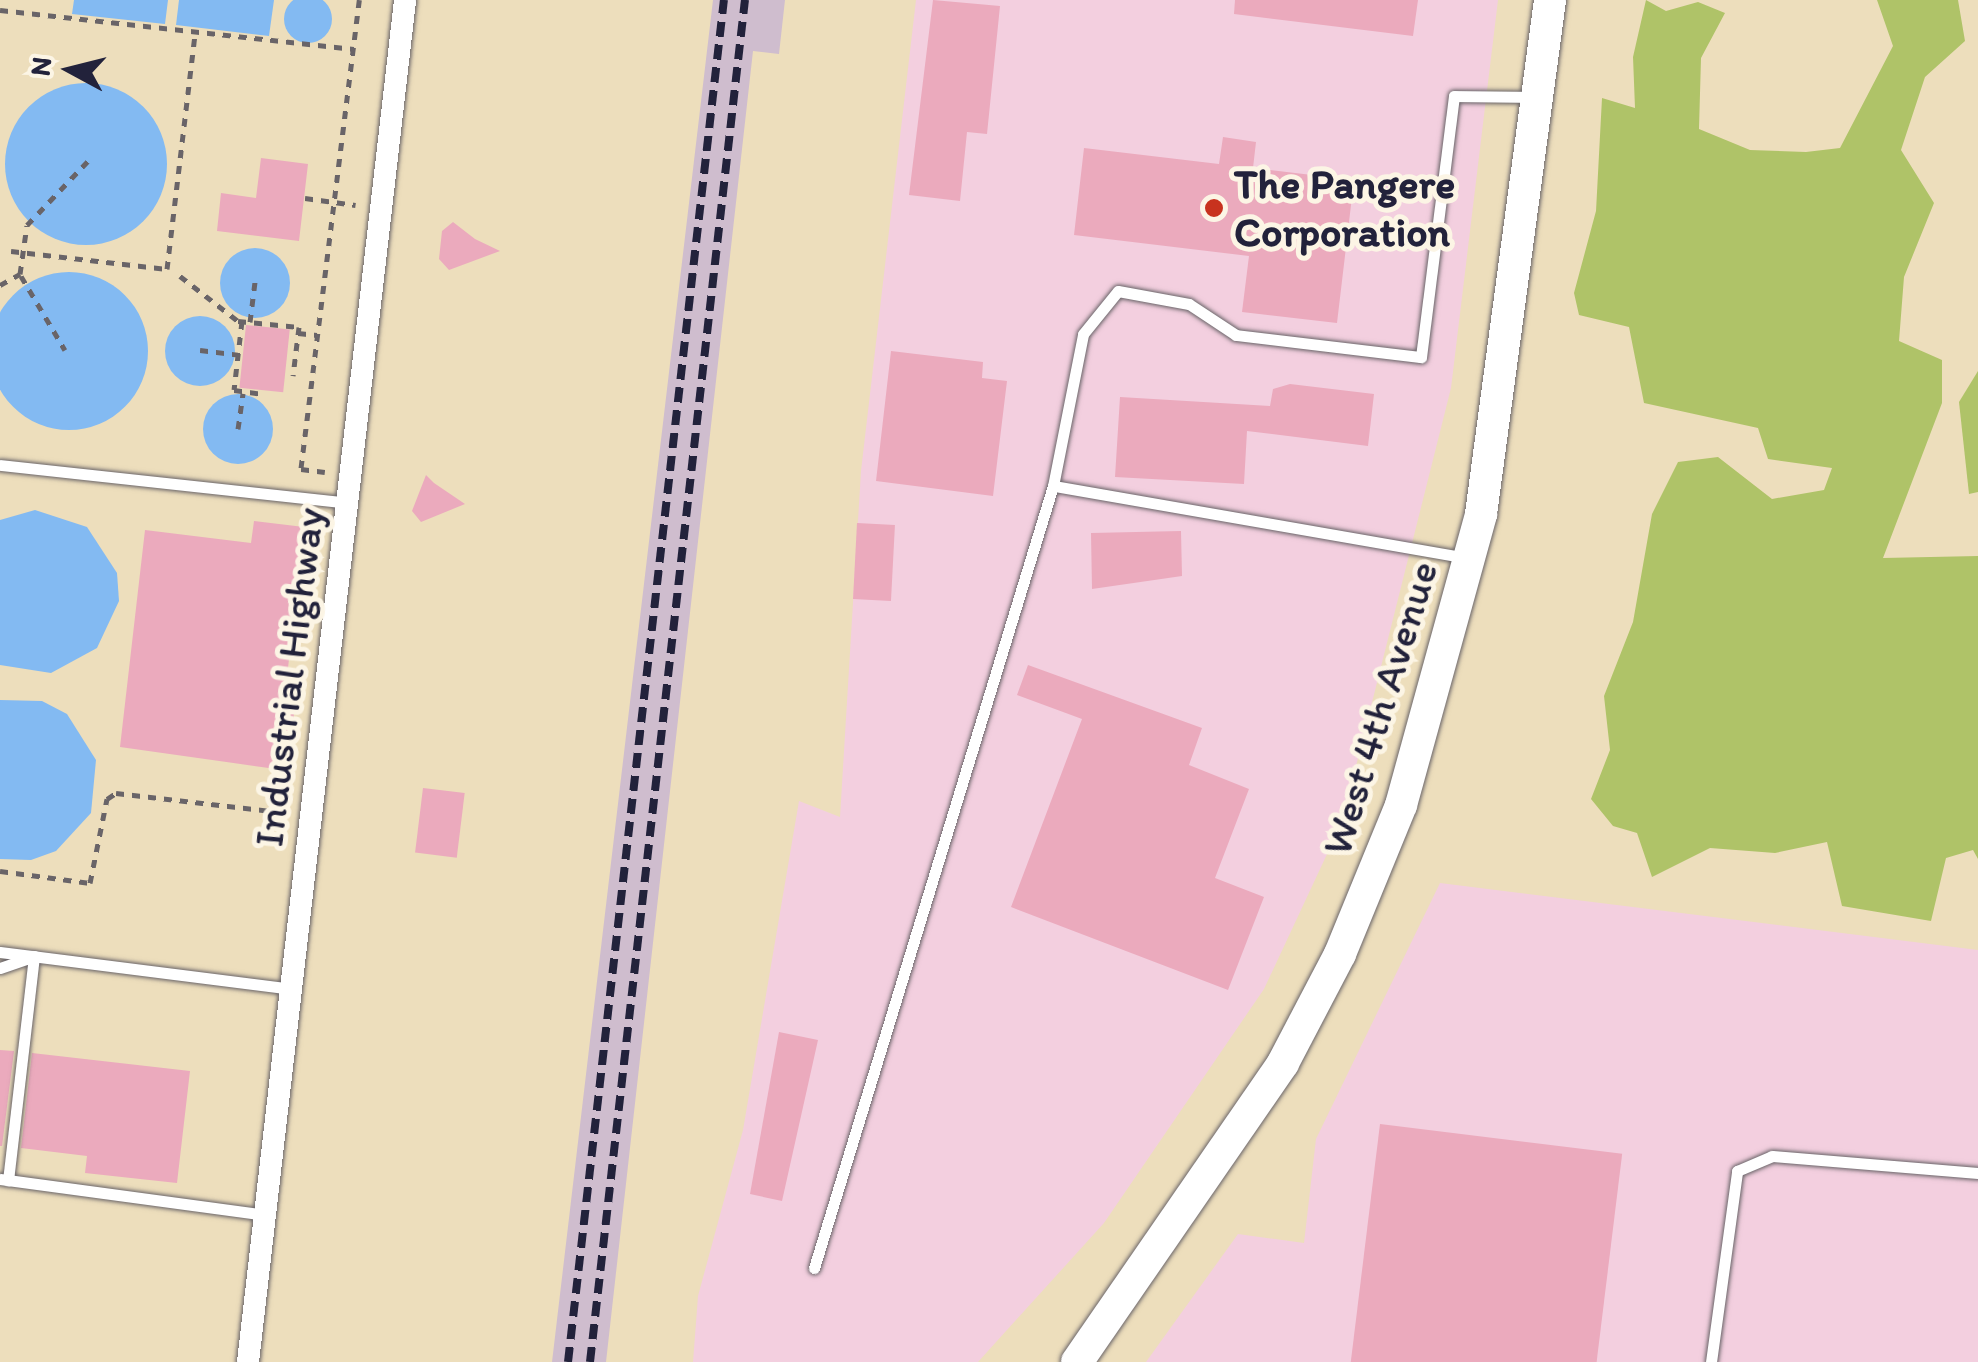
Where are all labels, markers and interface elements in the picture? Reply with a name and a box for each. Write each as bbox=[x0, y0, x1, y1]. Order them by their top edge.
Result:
north arrow bbox=[20, 20, 120, 120]
text: N bbox=[22, 55, 58, 78]
place label: The Pangere Corporation bbox=[1234, 159, 1456, 258]
marker: The Pangere Corporation bbox=[1203, 197, 1225, 219]
street label: Industrial Highway bbox=[243, 505, 335, 849]
street label: West 4th Avenue bbox=[1312, 556, 1448, 860]

